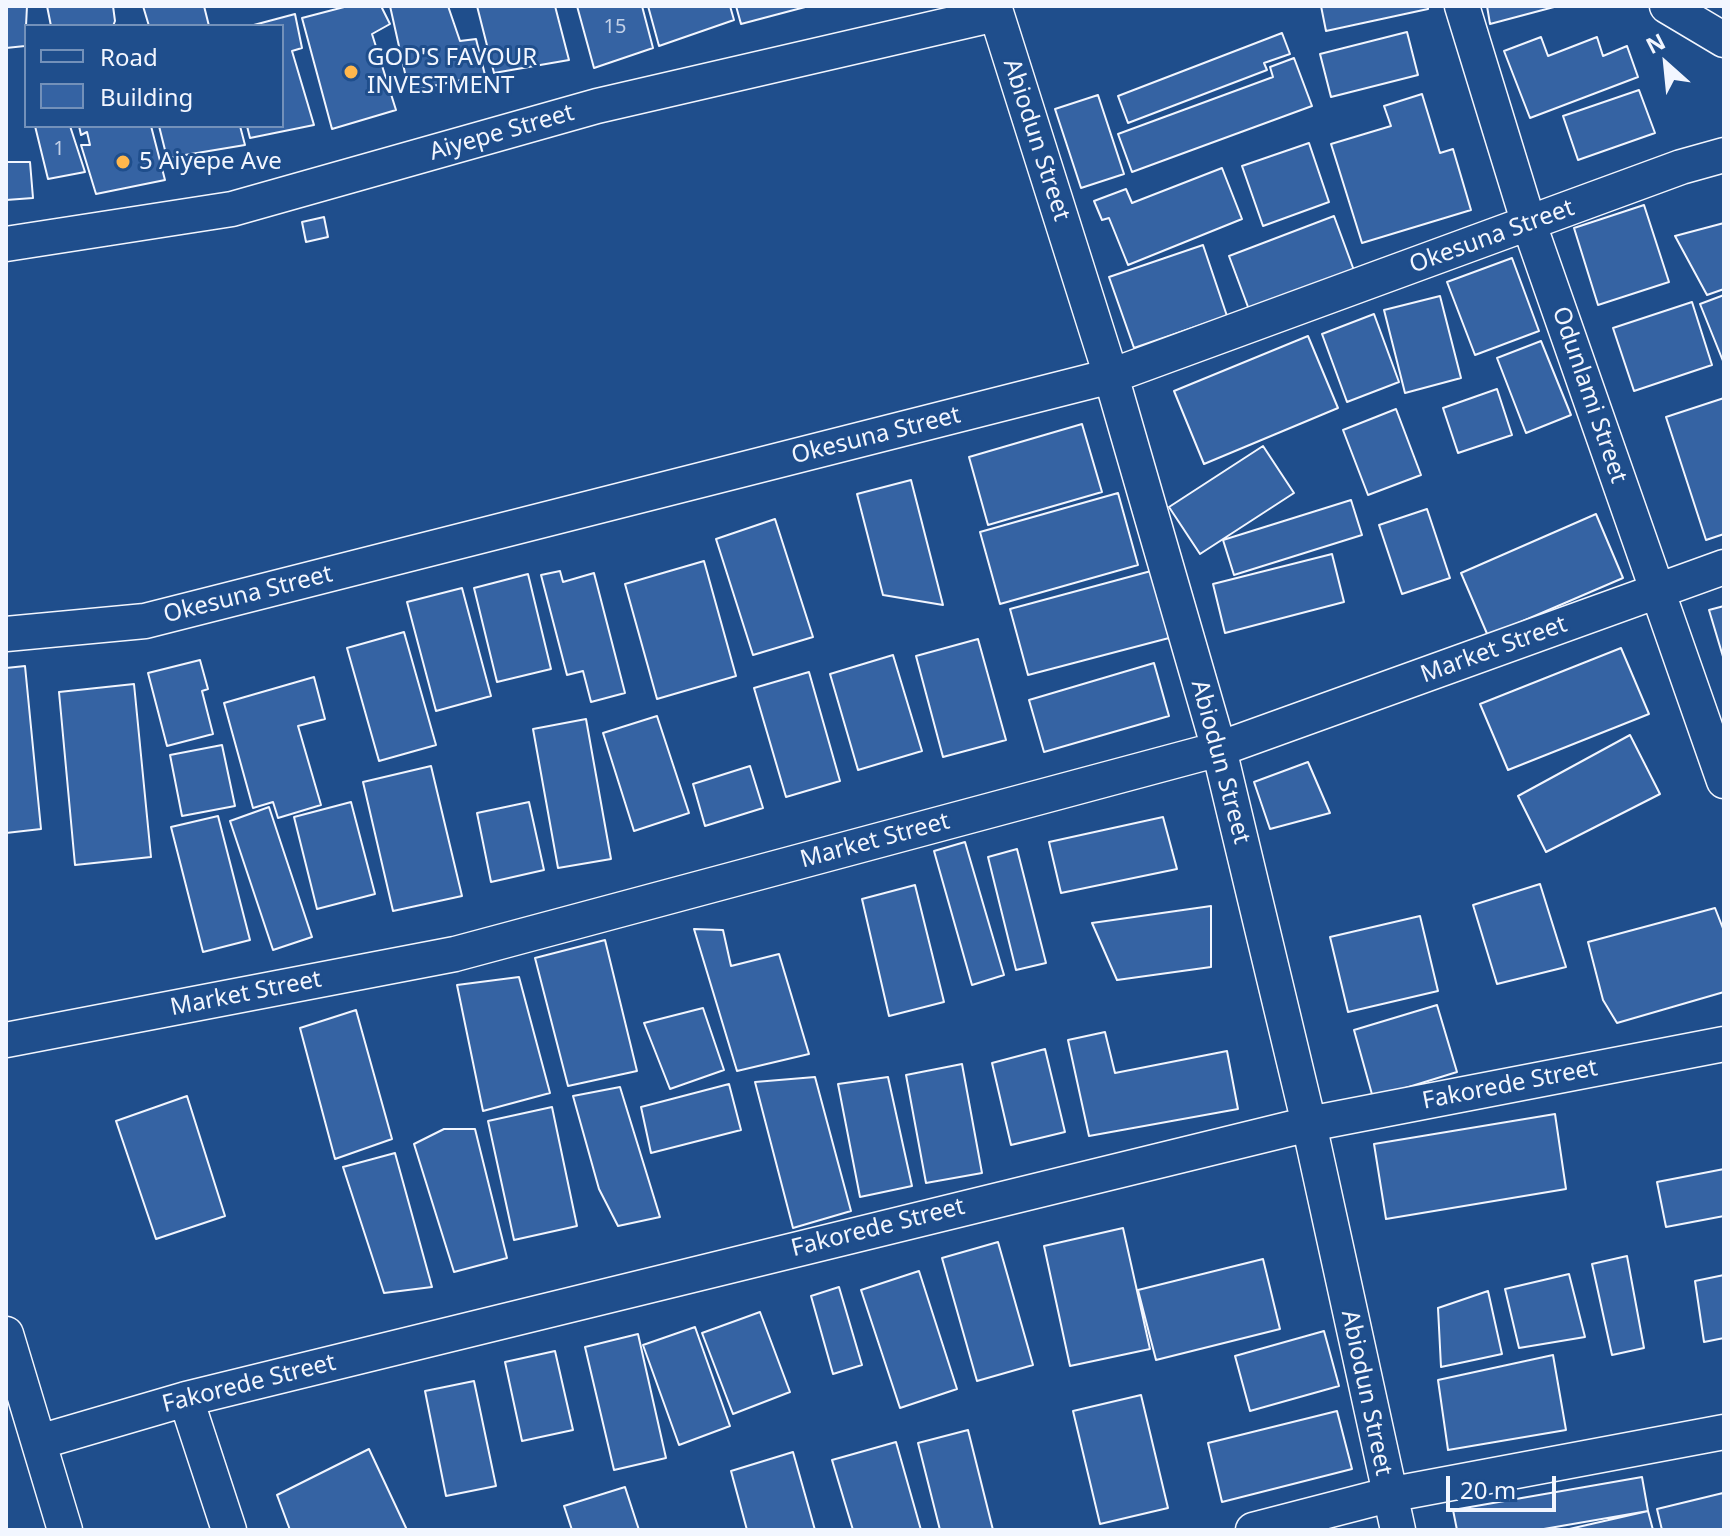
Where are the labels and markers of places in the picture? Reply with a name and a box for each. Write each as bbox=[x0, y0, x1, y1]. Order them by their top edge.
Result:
place label: GOD'S FAVOUR INVESTMENT bbox=[367, 44, 537, 100]
marker: GOD'S FAVOUR INVESTMENT bbox=[342, 63, 360, 81]
place label: 5 Aiyepe Ave bbox=[139, 148, 282, 176]
marker: 5 Aiyepe Ave bbox=[114, 153, 132, 171]

